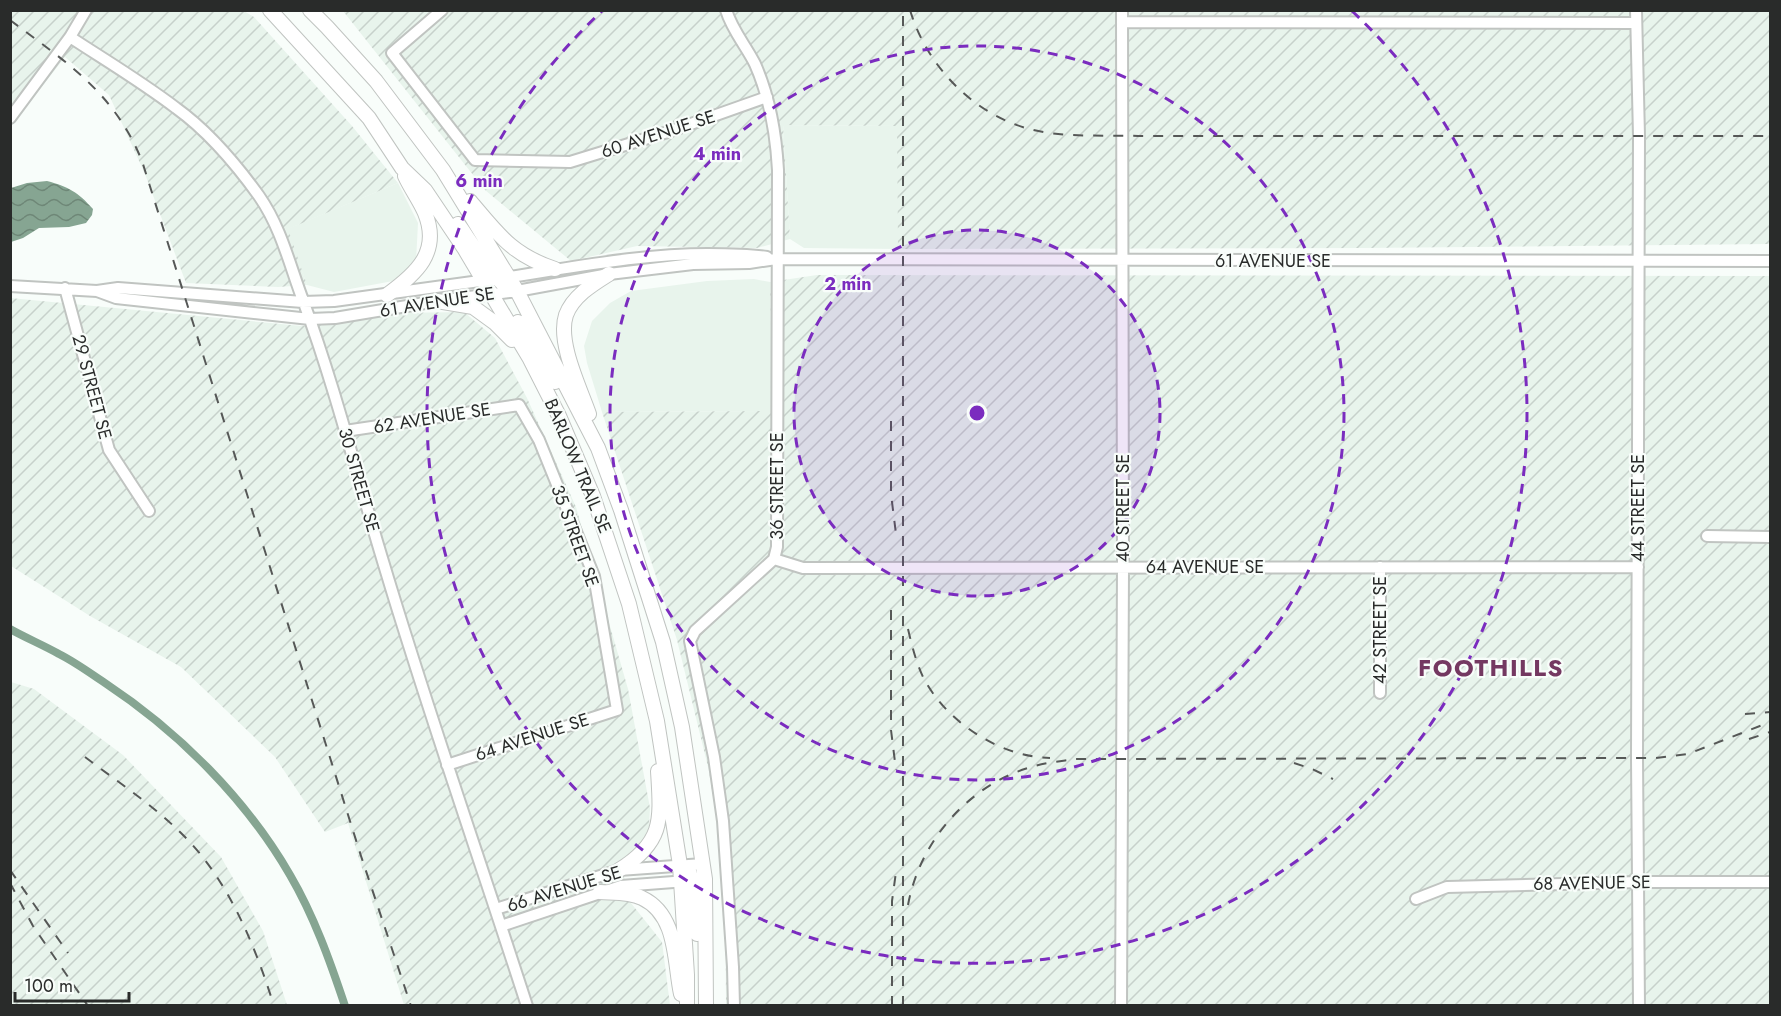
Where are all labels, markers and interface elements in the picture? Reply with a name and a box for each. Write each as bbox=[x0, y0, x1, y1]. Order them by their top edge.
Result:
street label: 60 AVENUE SE bbox=[598, 103, 718, 165]
text: 4 min bbox=[693, 141, 741, 167]
text: 6 min bbox=[455, 168, 503, 194]
street label: 61 AVENUE SE bbox=[1215, 248, 1331, 274]
text: 2 min bbox=[824, 271, 872, 297]
street label: 61 AVENUE SE bbox=[378, 280, 496, 324]
street label: 29 STREET SE bbox=[66, 332, 118, 442]
street label: BARLOW TRAIL SE bbox=[538, 395, 618, 537]
street label: 62 AVENUE SE bbox=[372, 396, 492, 440]
centre of rings bbox=[967, 403, 987, 423]
street label: 30 STREET SE bbox=[332, 425, 386, 535]
street label: 36 STREET SE bbox=[764, 432, 790, 540]
street label: 40 STREET SE bbox=[1110, 454, 1136, 562]
street label: 44 STREET SE bbox=[1625, 454, 1651, 562]
street label: 35 STREET SE bbox=[544, 481, 606, 591]
street label: 64 AVENUE SE bbox=[1146, 554, 1264, 580]
street label: 42 STREET SE bbox=[1367, 576, 1393, 684]
district label: FOOTHILLS bbox=[1418, 650, 1564, 685]
street label: 64 AVENUE SE bbox=[472, 706, 592, 768]
street label: 66 AVENUE SE bbox=[504, 859, 624, 919]
street label: 68 AVENUE SE bbox=[1533, 869, 1651, 897]
scale bar bbox=[15, 965, 129, 1003]
text: 100 m bbox=[24, 973, 73, 999]

